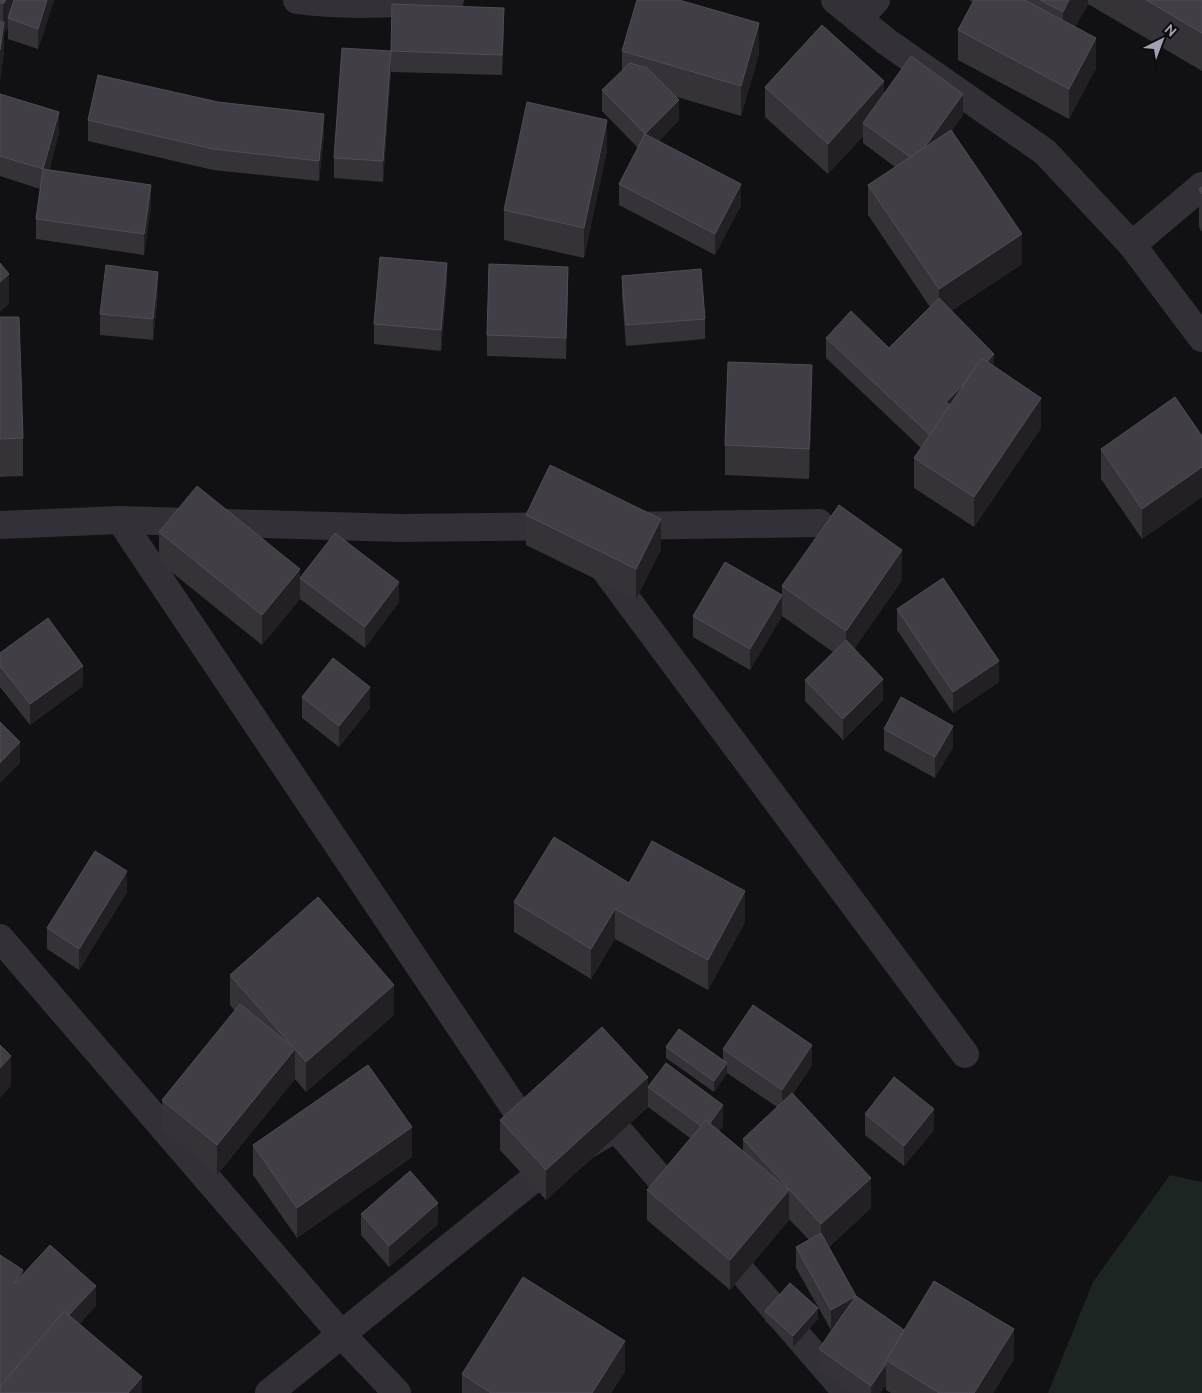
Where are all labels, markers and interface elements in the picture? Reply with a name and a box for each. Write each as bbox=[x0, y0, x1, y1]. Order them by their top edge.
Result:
north arrow bbox=[1137, 15, 1187, 65]
text: N bbox=[1161, 21, 1180, 40]

